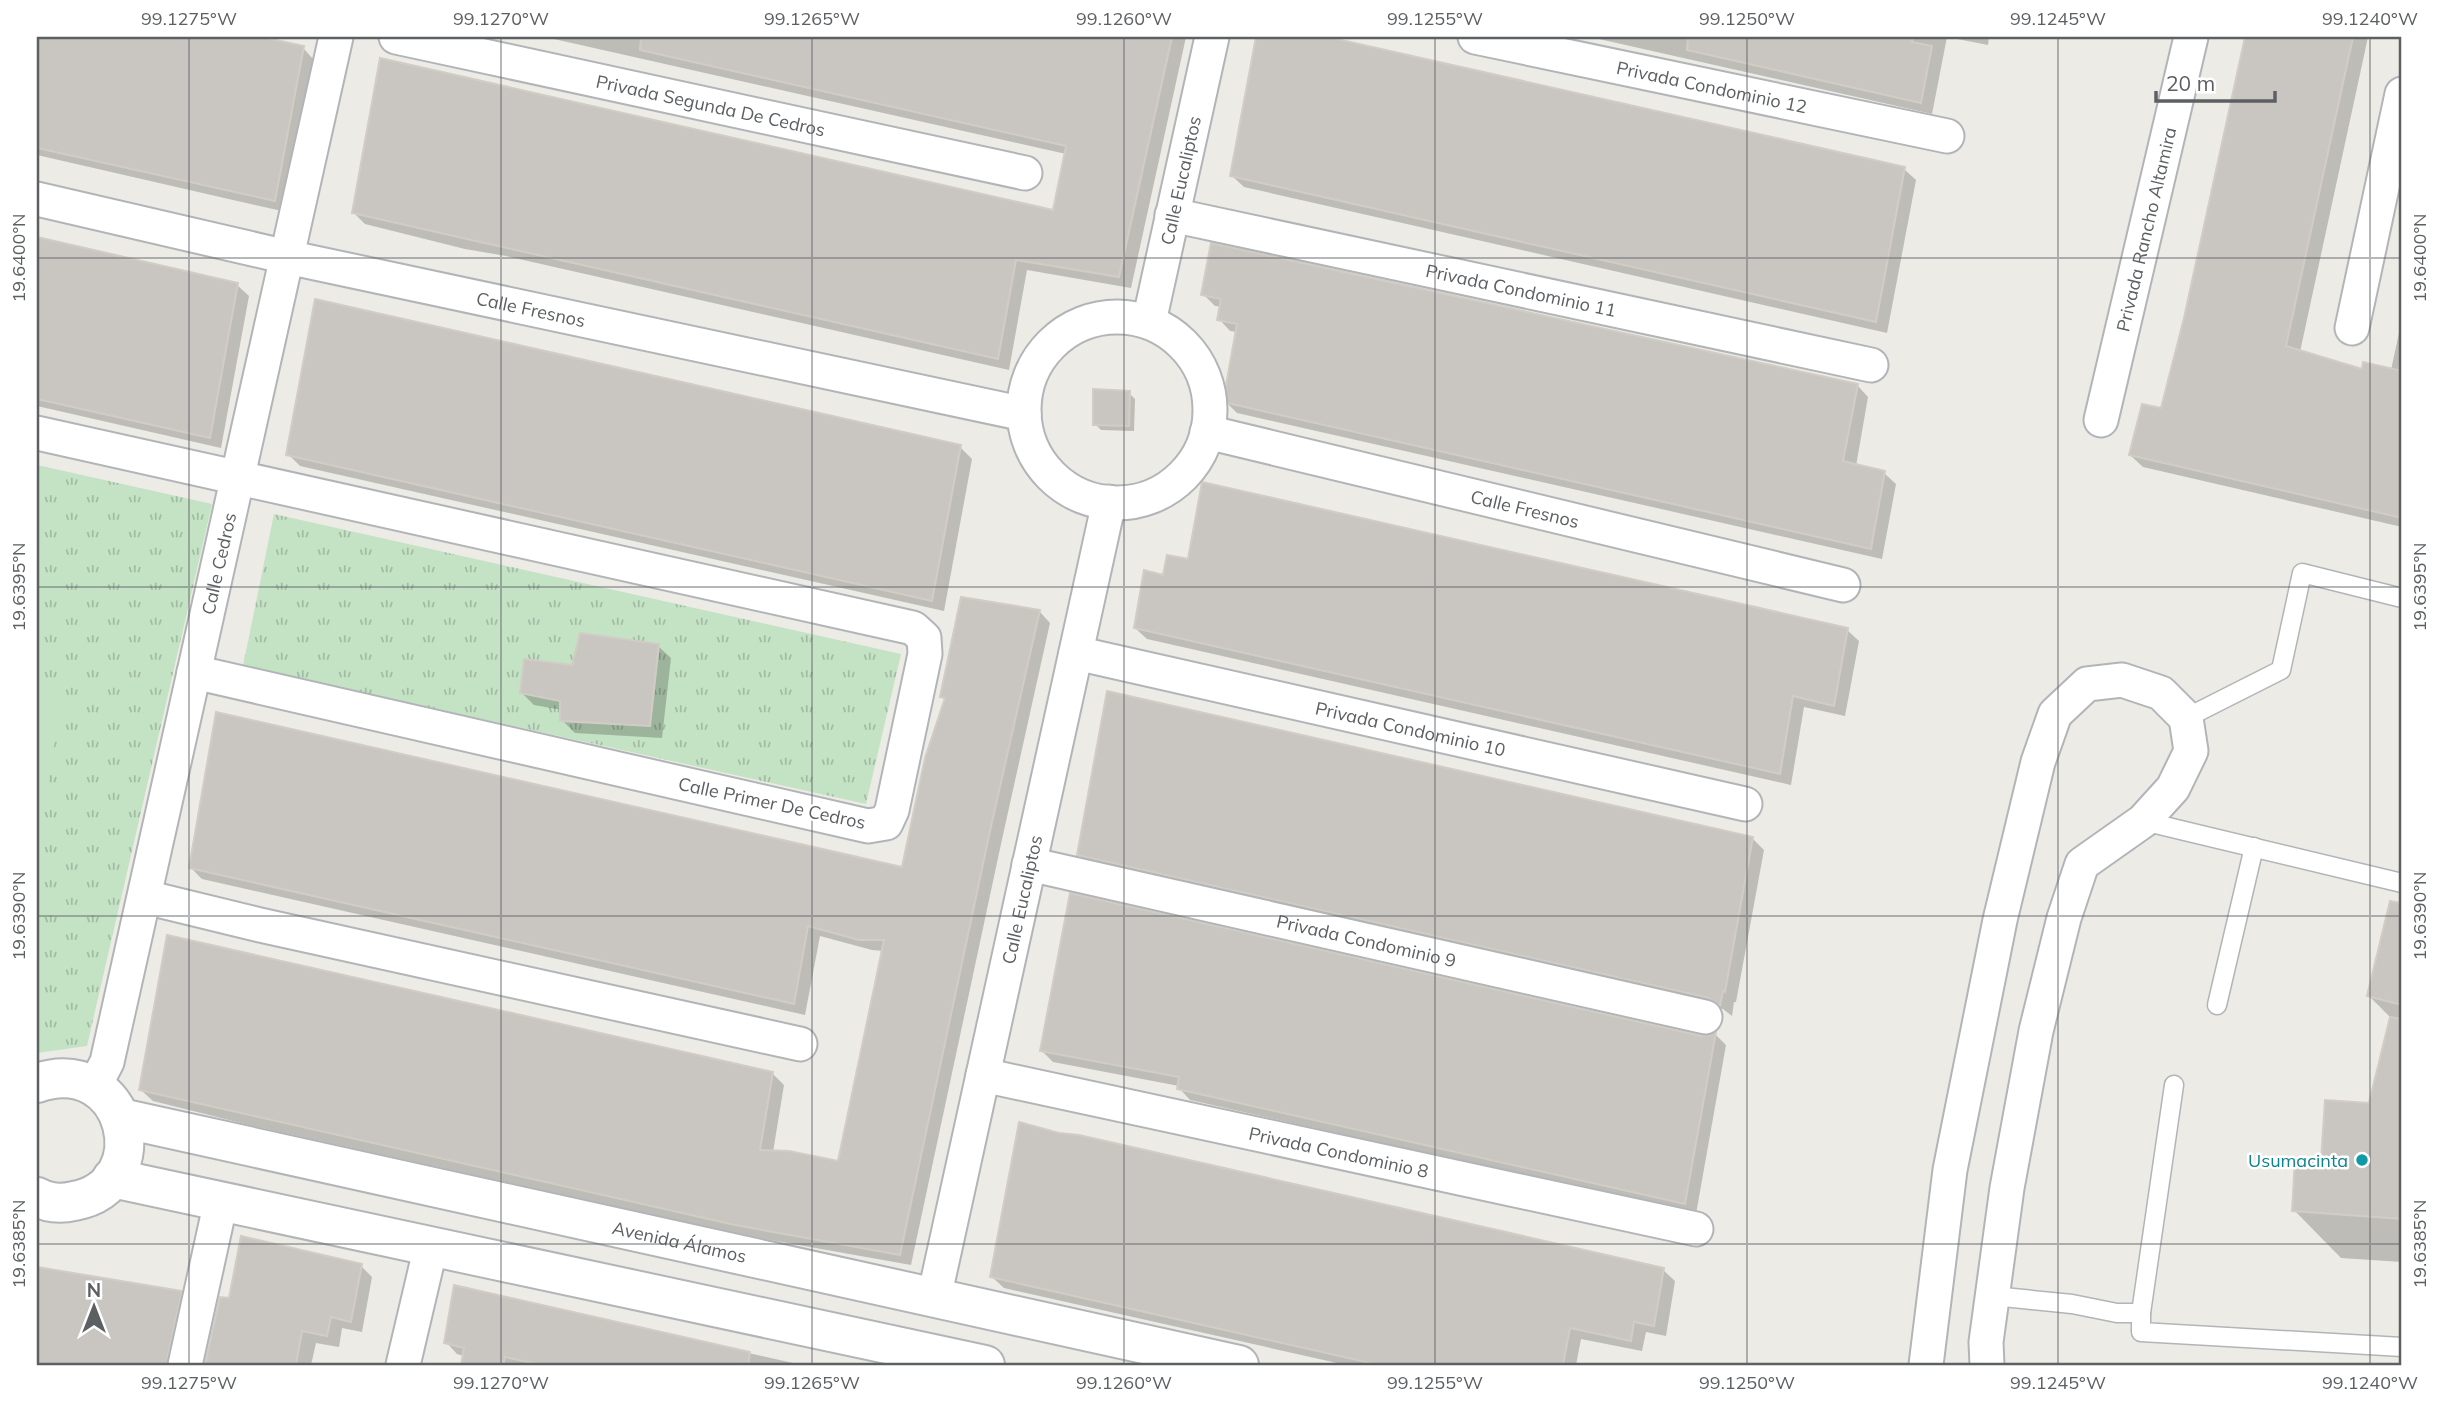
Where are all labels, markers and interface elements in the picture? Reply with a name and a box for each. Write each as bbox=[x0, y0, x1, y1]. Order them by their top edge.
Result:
text: 99.1275°W bbox=[141, 7, 237, 30]
text: 99.1270°W bbox=[453, 7, 549, 30]
text: 99.1265°W bbox=[764, 7, 860, 30]
text: 99.1260°W bbox=[1076, 7, 1172, 30]
text: 99.1255°W bbox=[1387, 7, 1483, 30]
text: 99.1250°W bbox=[1699, 7, 1795, 30]
text: 99.1245°W bbox=[2010, 7, 2106, 30]
text: 99.1240°W bbox=[2322, 7, 2418, 30]
street label: Privada Condominio 12 bbox=[1614, 55, 1809, 118]
scale bar bbox=[2156, 60, 2274, 104]
street label: Privada Segunda De Cedros bbox=[594, 69, 828, 141]
text: 20 m bbox=[2166, 70, 2215, 96]
street label: Calle Eucaliptos bbox=[1155, 114, 1206, 247]
street label: Privada Rancho Altamira bbox=[2111, 125, 2181, 334]
text: 19.6400°N bbox=[7, 213, 30, 303]
text: 19.6400°N bbox=[2408, 213, 2431, 303]
street label: Privada Condominio 11 bbox=[1424, 258, 1618, 322]
street label: Calle Fresnos bbox=[474, 286, 588, 332]
street label: Calle Fresnos bbox=[1468, 484, 1582, 533]
street label: Calle Cedros bbox=[196, 510, 241, 617]
text: 19.6395°N bbox=[7, 542, 30, 632]
text: 19.6395°N bbox=[2408, 542, 2431, 632]
street label: Privada Condominio 10 bbox=[1313, 696, 1508, 761]
street label: Calle Primer De Cedros bbox=[676, 772, 868, 834]
street label: Calle Eucaliptos bbox=[996, 833, 1047, 966]
text: 19.6390°N bbox=[7, 871, 30, 961]
text: 19.6390°N bbox=[2408, 871, 2431, 961]
street label: Privada Condominio 9 bbox=[1275, 909, 1458, 972]
street label: Privada Condominio 8 bbox=[1247, 1121, 1431, 1182]
place label: Usumacinta bbox=[2248, 1149, 2348, 1172]
marker: Usumacinta bbox=[2354, 1152, 2370, 1168]
text: 19.6385°N bbox=[7, 1199, 30, 1289]
text: 19.6385°N bbox=[2408, 1199, 2431, 1289]
street label: Avenida Álamos bbox=[610, 1215, 749, 1267]
north arrow bbox=[60, 1272, 130, 1342]
text: N bbox=[87, 1278, 101, 1302]
text: 99.1275°W bbox=[141, 1371, 237, 1394]
text: 99.1270°W bbox=[453, 1371, 549, 1394]
text: 99.1265°W bbox=[764, 1371, 860, 1394]
text: 99.1260°W bbox=[1076, 1371, 1172, 1394]
text: 99.1255°W bbox=[1387, 1371, 1483, 1394]
text: 99.1250°W bbox=[1699, 1371, 1795, 1394]
text: 99.1245°W bbox=[2010, 1371, 2106, 1394]
text: 99.1240°W bbox=[2322, 1371, 2418, 1394]

